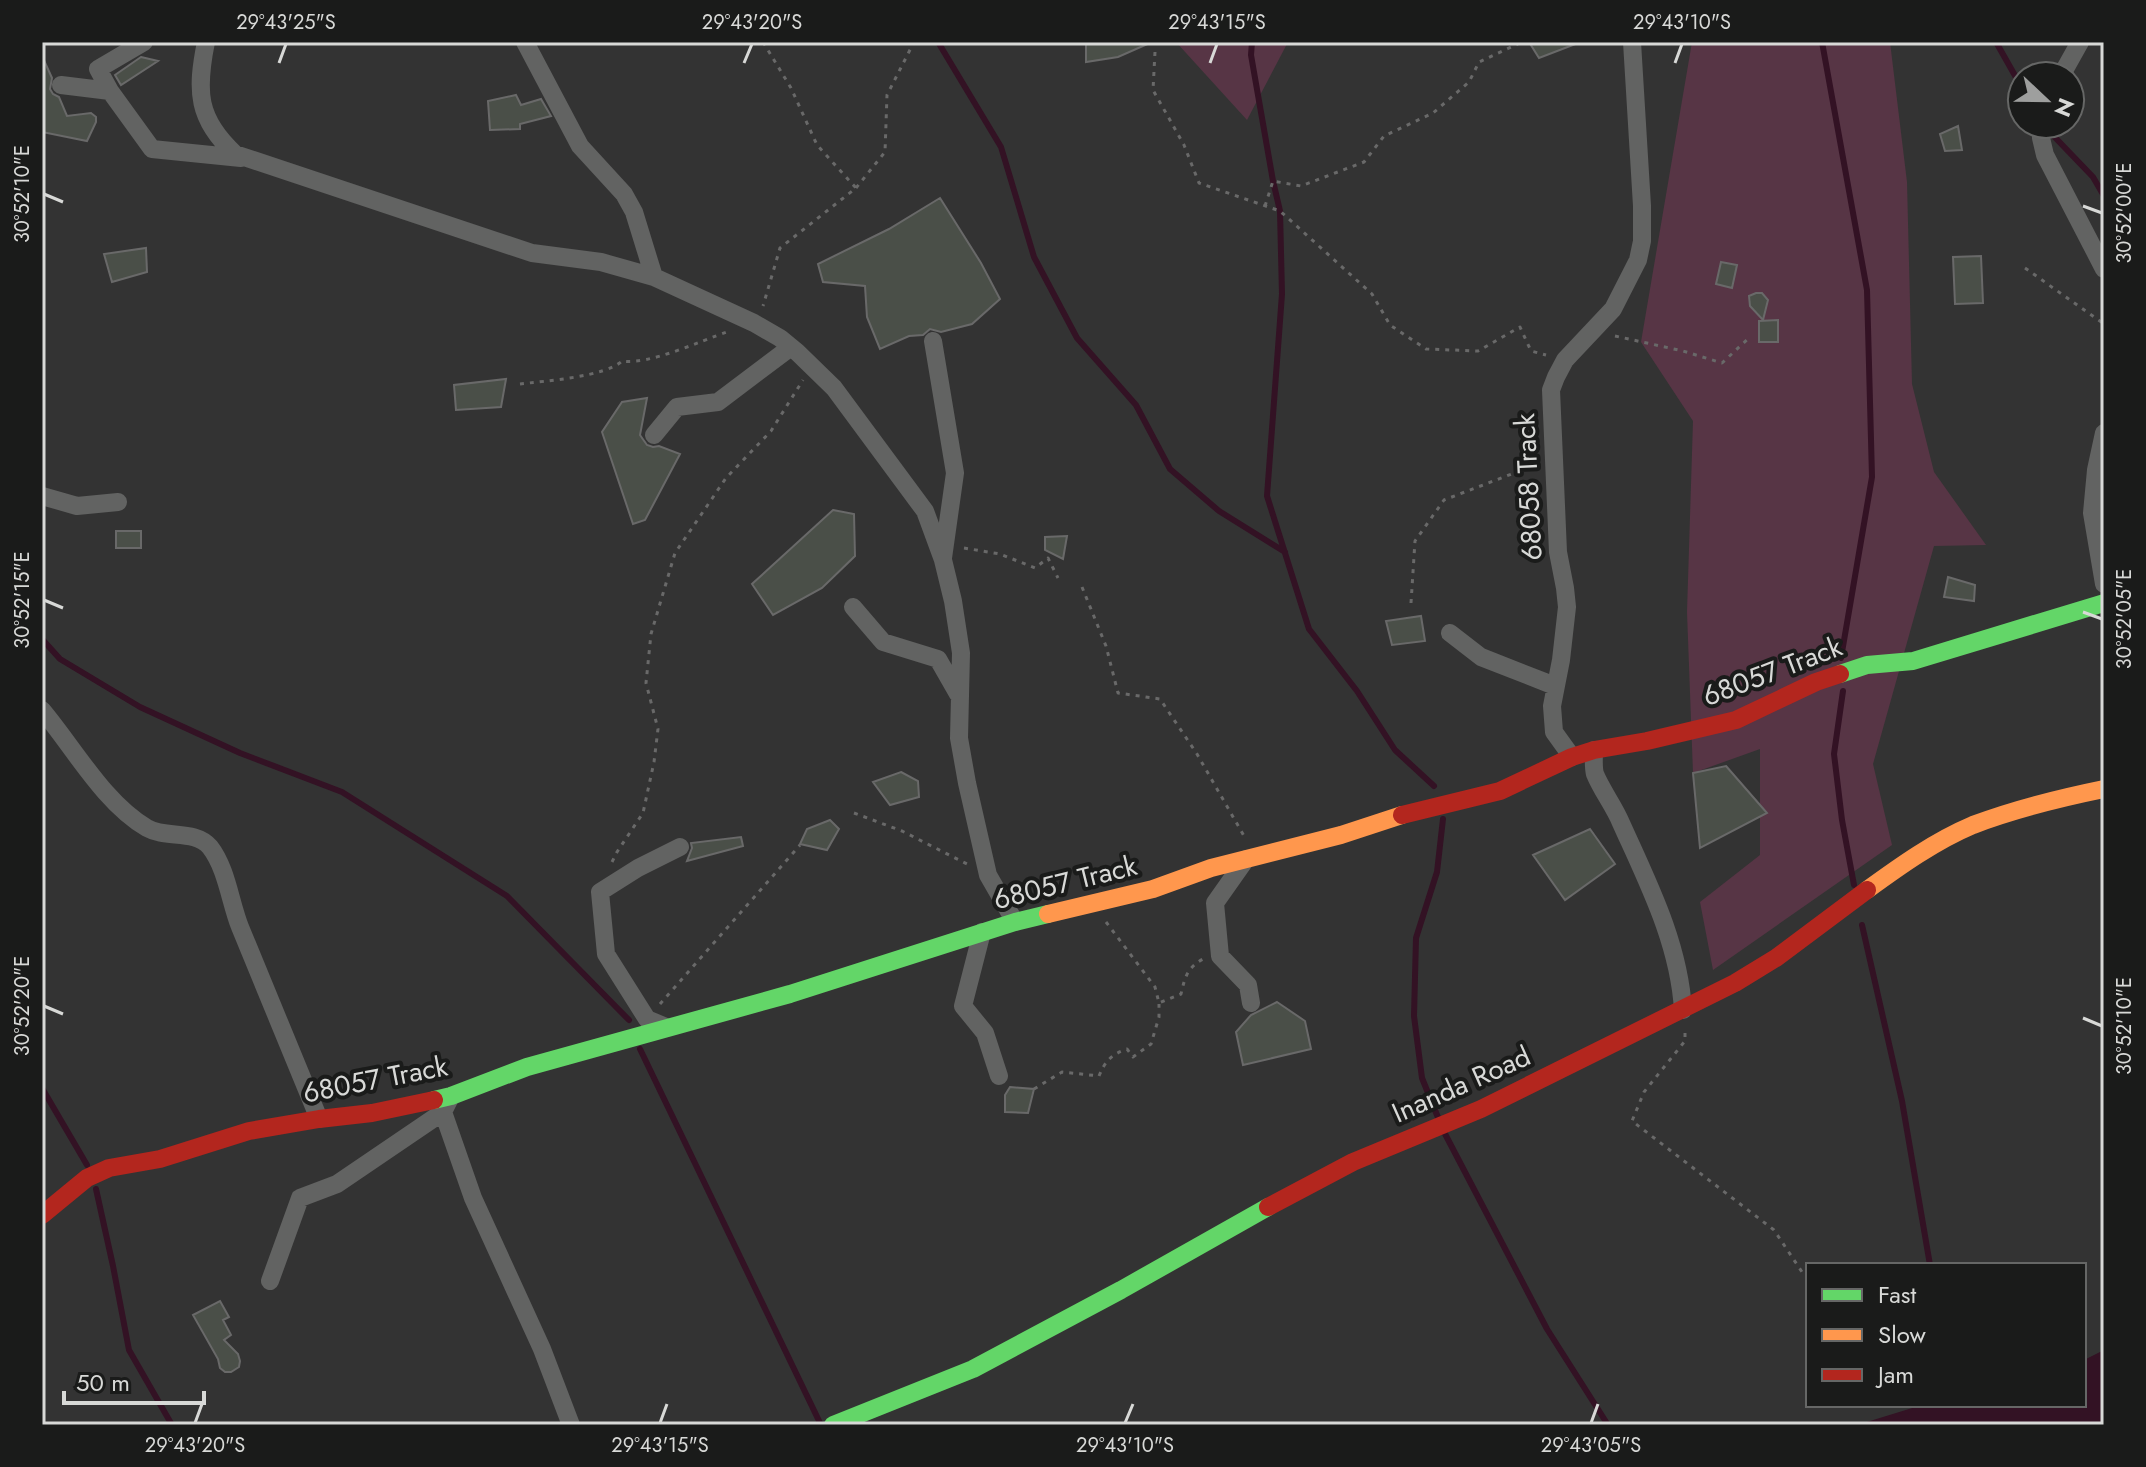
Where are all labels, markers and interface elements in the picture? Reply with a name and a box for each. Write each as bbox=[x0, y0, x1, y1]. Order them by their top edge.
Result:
text: 29°43'25"S bbox=[236, 8, 336, 37]
text: 29°43'20"S bbox=[702, 8, 802, 37]
text: 29°43'15"S bbox=[1168, 8, 1266, 37]
text: 29°43'10"S bbox=[1633, 8, 1731, 37]
north arrow bbox=[2006, 60, 2086, 140]
text: N bbox=[2046, 93, 2083, 122]
text: 30°52'10"E bbox=[8, 145, 37, 243]
text: 30°52'00"E bbox=[2110, 162, 2139, 264]
street label: 68058 Track bbox=[1504, 412, 1553, 562]
text: 30°52'15"E bbox=[8, 551, 37, 649]
text: 30°52'05"E bbox=[2110, 569, 2139, 669]
street label: 68057 Track bbox=[1696, 626, 1849, 717]
street label: 68057 Track bbox=[989, 845, 1142, 920]
text: 30°52'20"E bbox=[8, 956, 37, 1056]
text: 30°52'10"E bbox=[2110, 977, 2139, 1075]
street label: Inanda Road bbox=[1385, 1036, 1537, 1133]
street label: 68057 Track bbox=[299, 1045, 452, 1114]
legend bbox=[1806, 1263, 2086, 1407]
text: Fast bbox=[1878, 1277, 1916, 1312]
text: Slow bbox=[1878, 1317, 1926, 1352]
scale bar bbox=[64, 1355, 204, 1405]
text: Jam bbox=[1875, 1357, 1914, 1392]
text: 50 m bbox=[76, 1365, 130, 1400]
text: 29°43'20"S bbox=[145, 1431, 245, 1460]
text: 29°43'15"S bbox=[611, 1431, 709, 1460]
text: 29°43'10"S bbox=[1076, 1431, 1174, 1460]
text: 29°43'05"S bbox=[1541, 1431, 1641, 1460]

